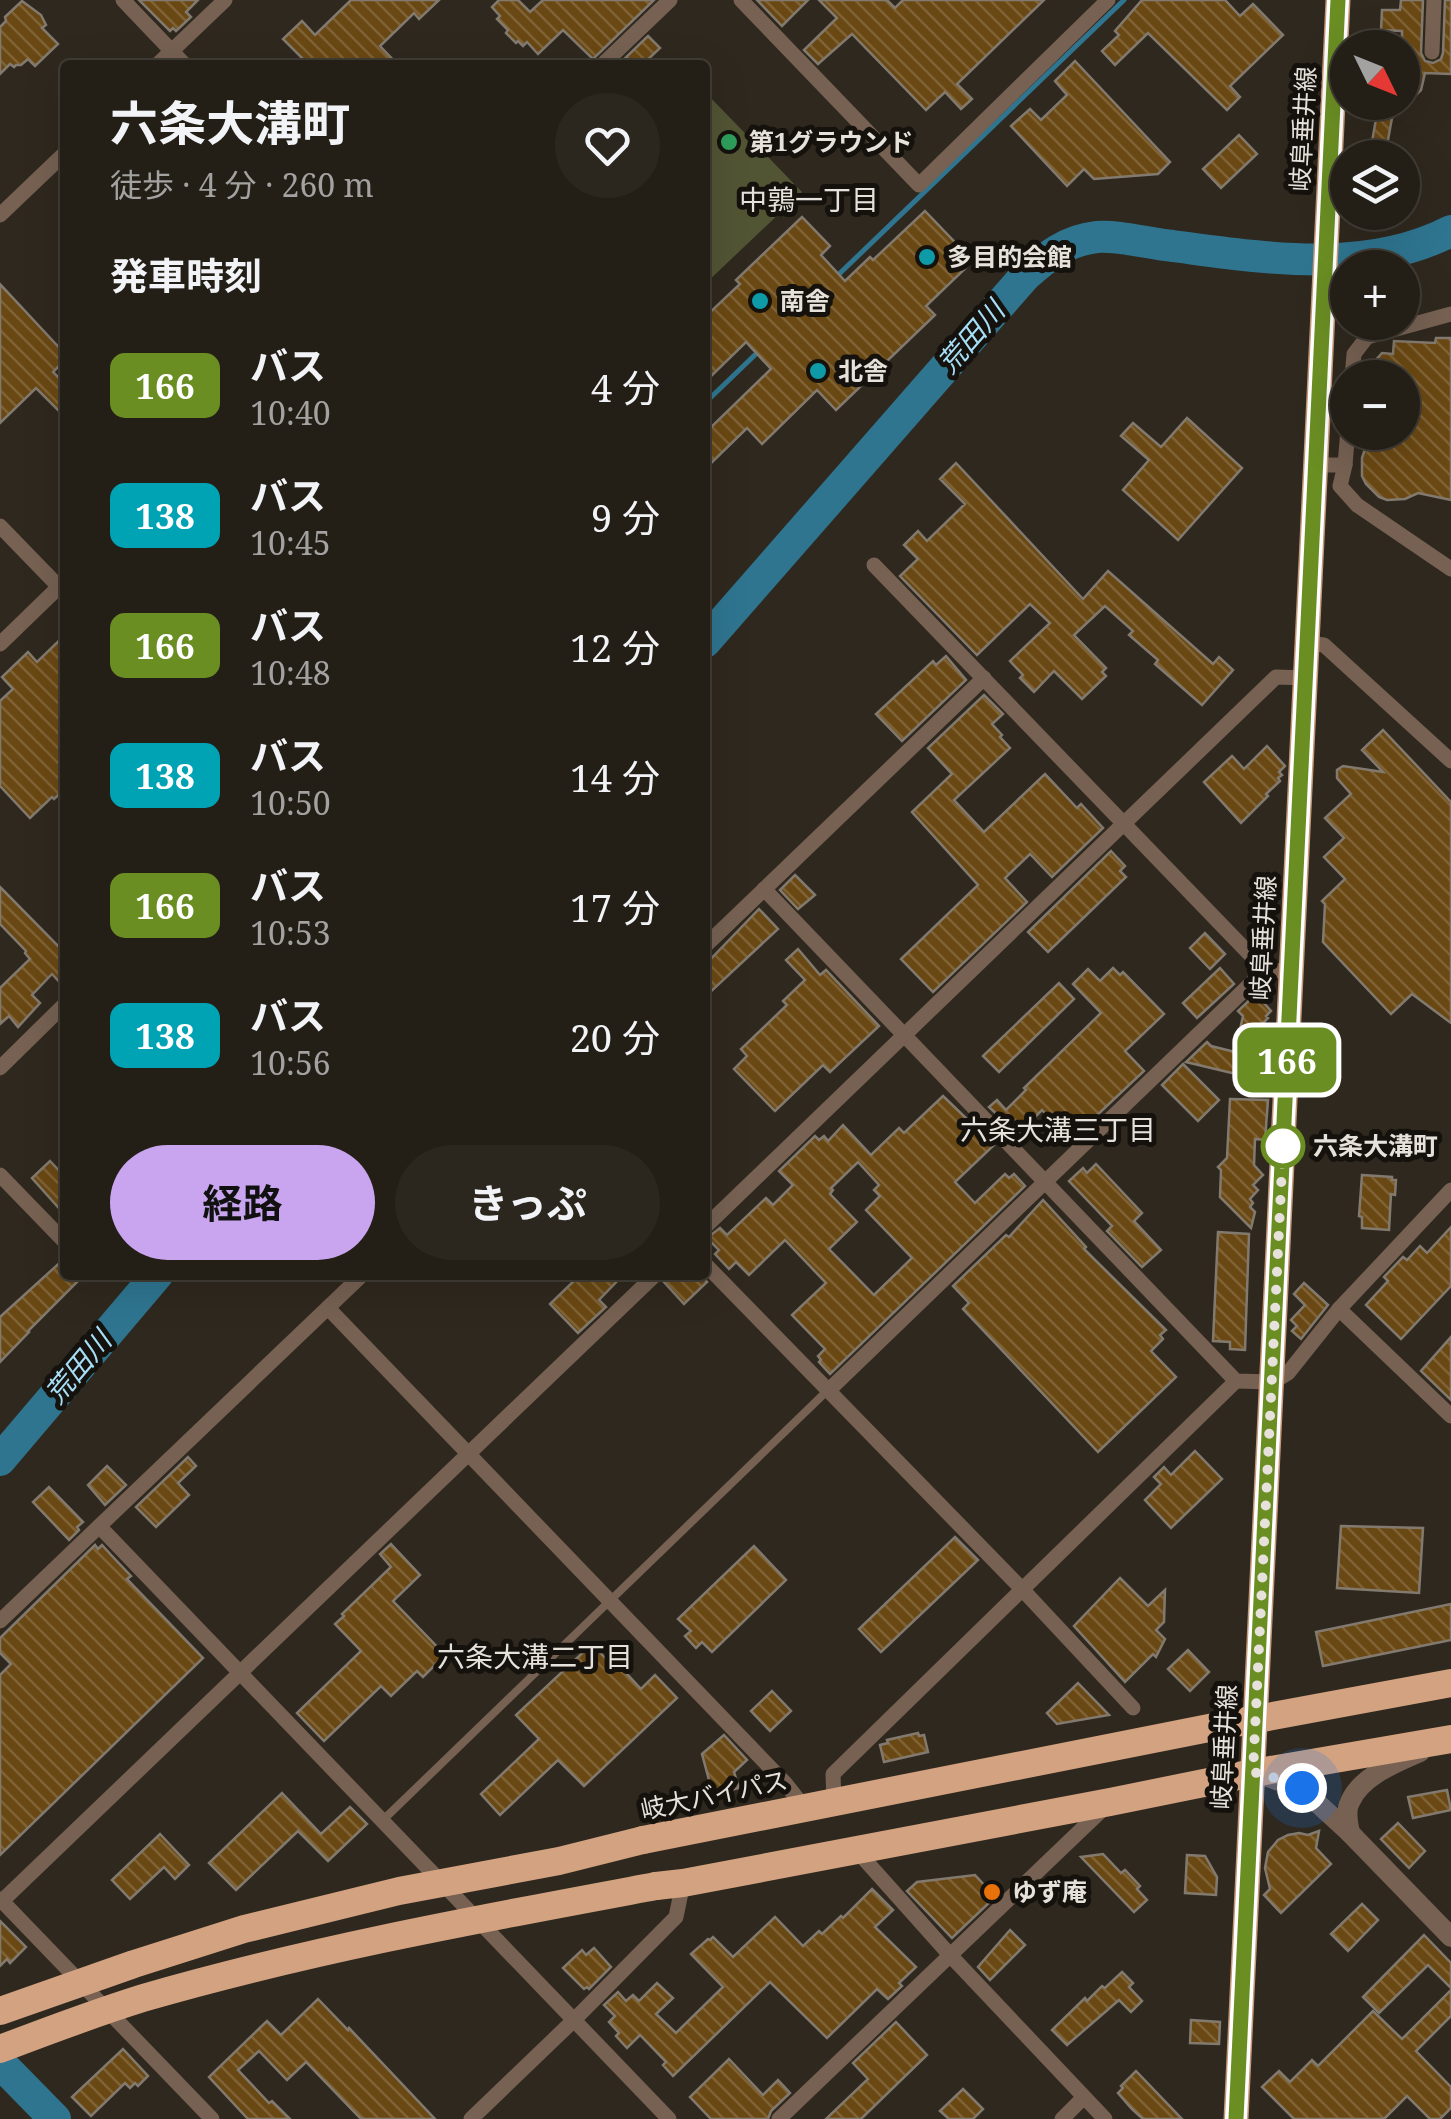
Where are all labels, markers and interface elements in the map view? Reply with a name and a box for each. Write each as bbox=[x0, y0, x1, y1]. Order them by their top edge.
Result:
north arrow bbox=[1330, 30, 1420, 120]
map controls bbox=[1330, 30, 1420, 450]
street label: 岐阜垂井線 bbox=[1282, 66, 1322, 192]
text: 六条大溝町 bbox=[110, 90, 350, 155]
button: heart bbox=[555, 93, 660, 198]
place label: 第1グラウンド bbox=[749, 124, 913, 158]
marker: 第1グラウンド bbox=[718, 131, 740, 153]
button: layers bbox=[1330, 140, 1420, 230]
text: 徒歩 · 4 分 · 260 m bbox=[110, 163, 374, 206]
district label: 中鶉一丁目 bbox=[739, 180, 879, 218]
place label: 多目的会館 bbox=[947, 239, 1072, 273]
marker: 多目的会館 bbox=[916, 246, 938, 268]
text: 発車時刻 bbox=[110, 249, 262, 301]
button: + bbox=[1330, 250, 1420, 340]
place label: 南舎 bbox=[780, 283, 830, 317]
marker: 南舎 bbox=[749, 290, 771, 312]
water label: 荒田川 bbox=[928, 290, 1014, 381]
text: バス bbox=[250, 339, 326, 391]
place label: 北舎 bbox=[838, 353, 888, 387]
marker: 北舎 bbox=[807, 360, 829, 382]
button: − bbox=[1330, 360, 1420, 450]
text: 4 分 bbox=[591, 361, 660, 413]
text: 166 bbox=[135, 362, 195, 409]
text: 10:40 bbox=[250, 391, 331, 434]
text: バス bbox=[250, 469, 326, 521]
text: 9 分 bbox=[591, 491, 660, 543]
text: 138 bbox=[135, 492, 195, 539]
text: 10:45 bbox=[250, 521, 331, 564]
text: バス bbox=[250, 599, 326, 651]
text: 12 分 bbox=[570, 621, 660, 673]
text: 166 bbox=[135, 622, 195, 669]
text: 10:48 bbox=[250, 651, 331, 694]
text: バス bbox=[250, 729, 326, 781]
text: 14 分 bbox=[570, 751, 660, 803]
text: 138 bbox=[135, 752, 195, 799]
text: 10:50 bbox=[250, 781, 331, 824]
text: バス bbox=[250, 859, 326, 911]
street label: 岐阜垂井線 bbox=[1242, 875, 1282, 1001]
text: 17 分 bbox=[570, 881, 660, 933]
text: 166 bbox=[135, 882, 195, 929]
text: 10:53 bbox=[250, 911, 331, 954]
text: バス bbox=[250, 989, 326, 1041]
text: 20 分 bbox=[570, 1011, 660, 1063]
text: 138 bbox=[135, 1012, 195, 1059]
line badge: 166 bbox=[1230, 1028, 1344, 1092]
text: 166 bbox=[1257, 1037, 1317, 1084]
text: 10:56 bbox=[250, 1041, 331, 1084]
district label: 六条大溝三丁目 bbox=[960, 1110, 1156, 1148]
marker: 六条大溝町 bbox=[1262, 1125, 1304, 1167]
place label: 六条大溝町 bbox=[1313, 1128, 1438, 1162]
button: 経路 bbox=[110, 1145, 375, 1260]
button: きっぷ bbox=[395, 1145, 660, 1260]
water label: 荒田川 bbox=[36, 1320, 121, 1411]
district label: 六条大溝二丁目 bbox=[437, 1637, 633, 1675]
street label: 岐阜垂井線 bbox=[1203, 1684, 1243, 1810]
street label: 岐大バイパス bbox=[637, 1762, 790, 1826]
your location bbox=[1277, 1763, 1327, 1813]
place label: ゆず庵 bbox=[1012, 1874, 1087, 1908]
marker: ゆず庵 bbox=[981, 1881, 1003, 1903]

